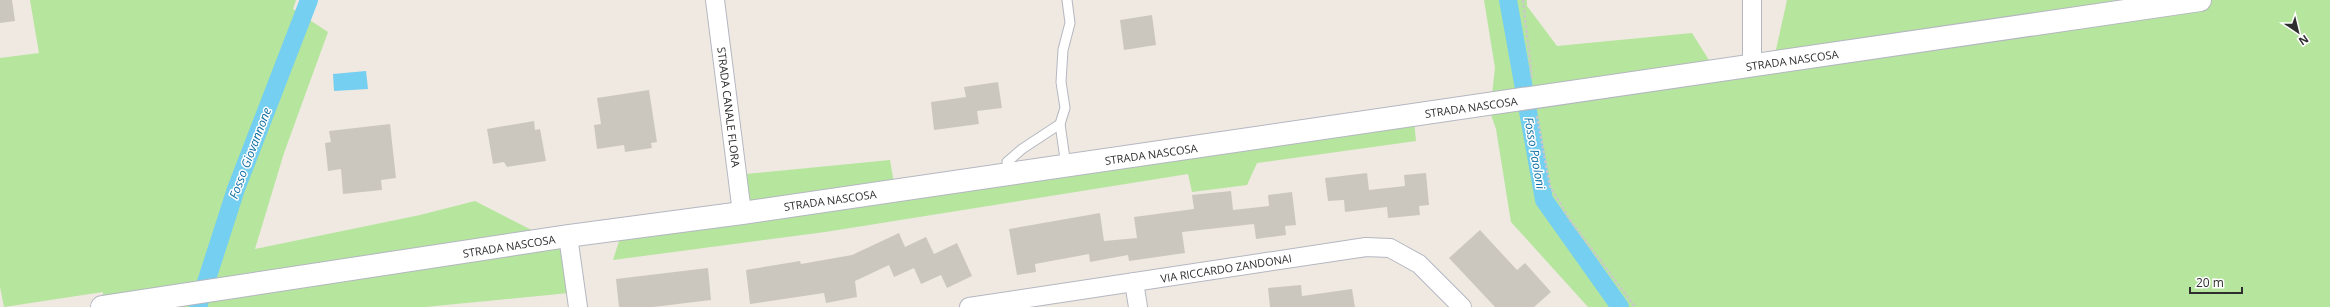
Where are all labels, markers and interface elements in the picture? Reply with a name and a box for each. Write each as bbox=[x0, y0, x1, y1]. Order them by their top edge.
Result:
north arrow bbox=[2278, 12, 2318, 52]
text: N bbox=[2296, 32, 2312, 49]
street label: STRADA CANALE FLORA bbox=[714, 46, 744, 168]
street label: STRADA NASCOSA bbox=[1745, 46, 1839, 74]
street label: STRADA NASCOSA bbox=[1424, 93, 1518, 121]
water label: Fosso Giovannone bbox=[225, 105, 275, 201]
water label: Fosso Paoloni bbox=[1520, 116, 1550, 191]
street label: STRADA NASCOSA bbox=[1104, 140, 1198, 168]
street label: STRADA NASCOSA bbox=[783, 186, 877, 214]
street label: STRADA NASCOSA bbox=[462, 231, 556, 261]
street label: VIA RICCARDO ZANDONAI bbox=[1159, 250, 1293, 286]
scale bar bbox=[2190, 269, 2242, 295]
text: 20 m bbox=[2196, 274, 2224, 291]

